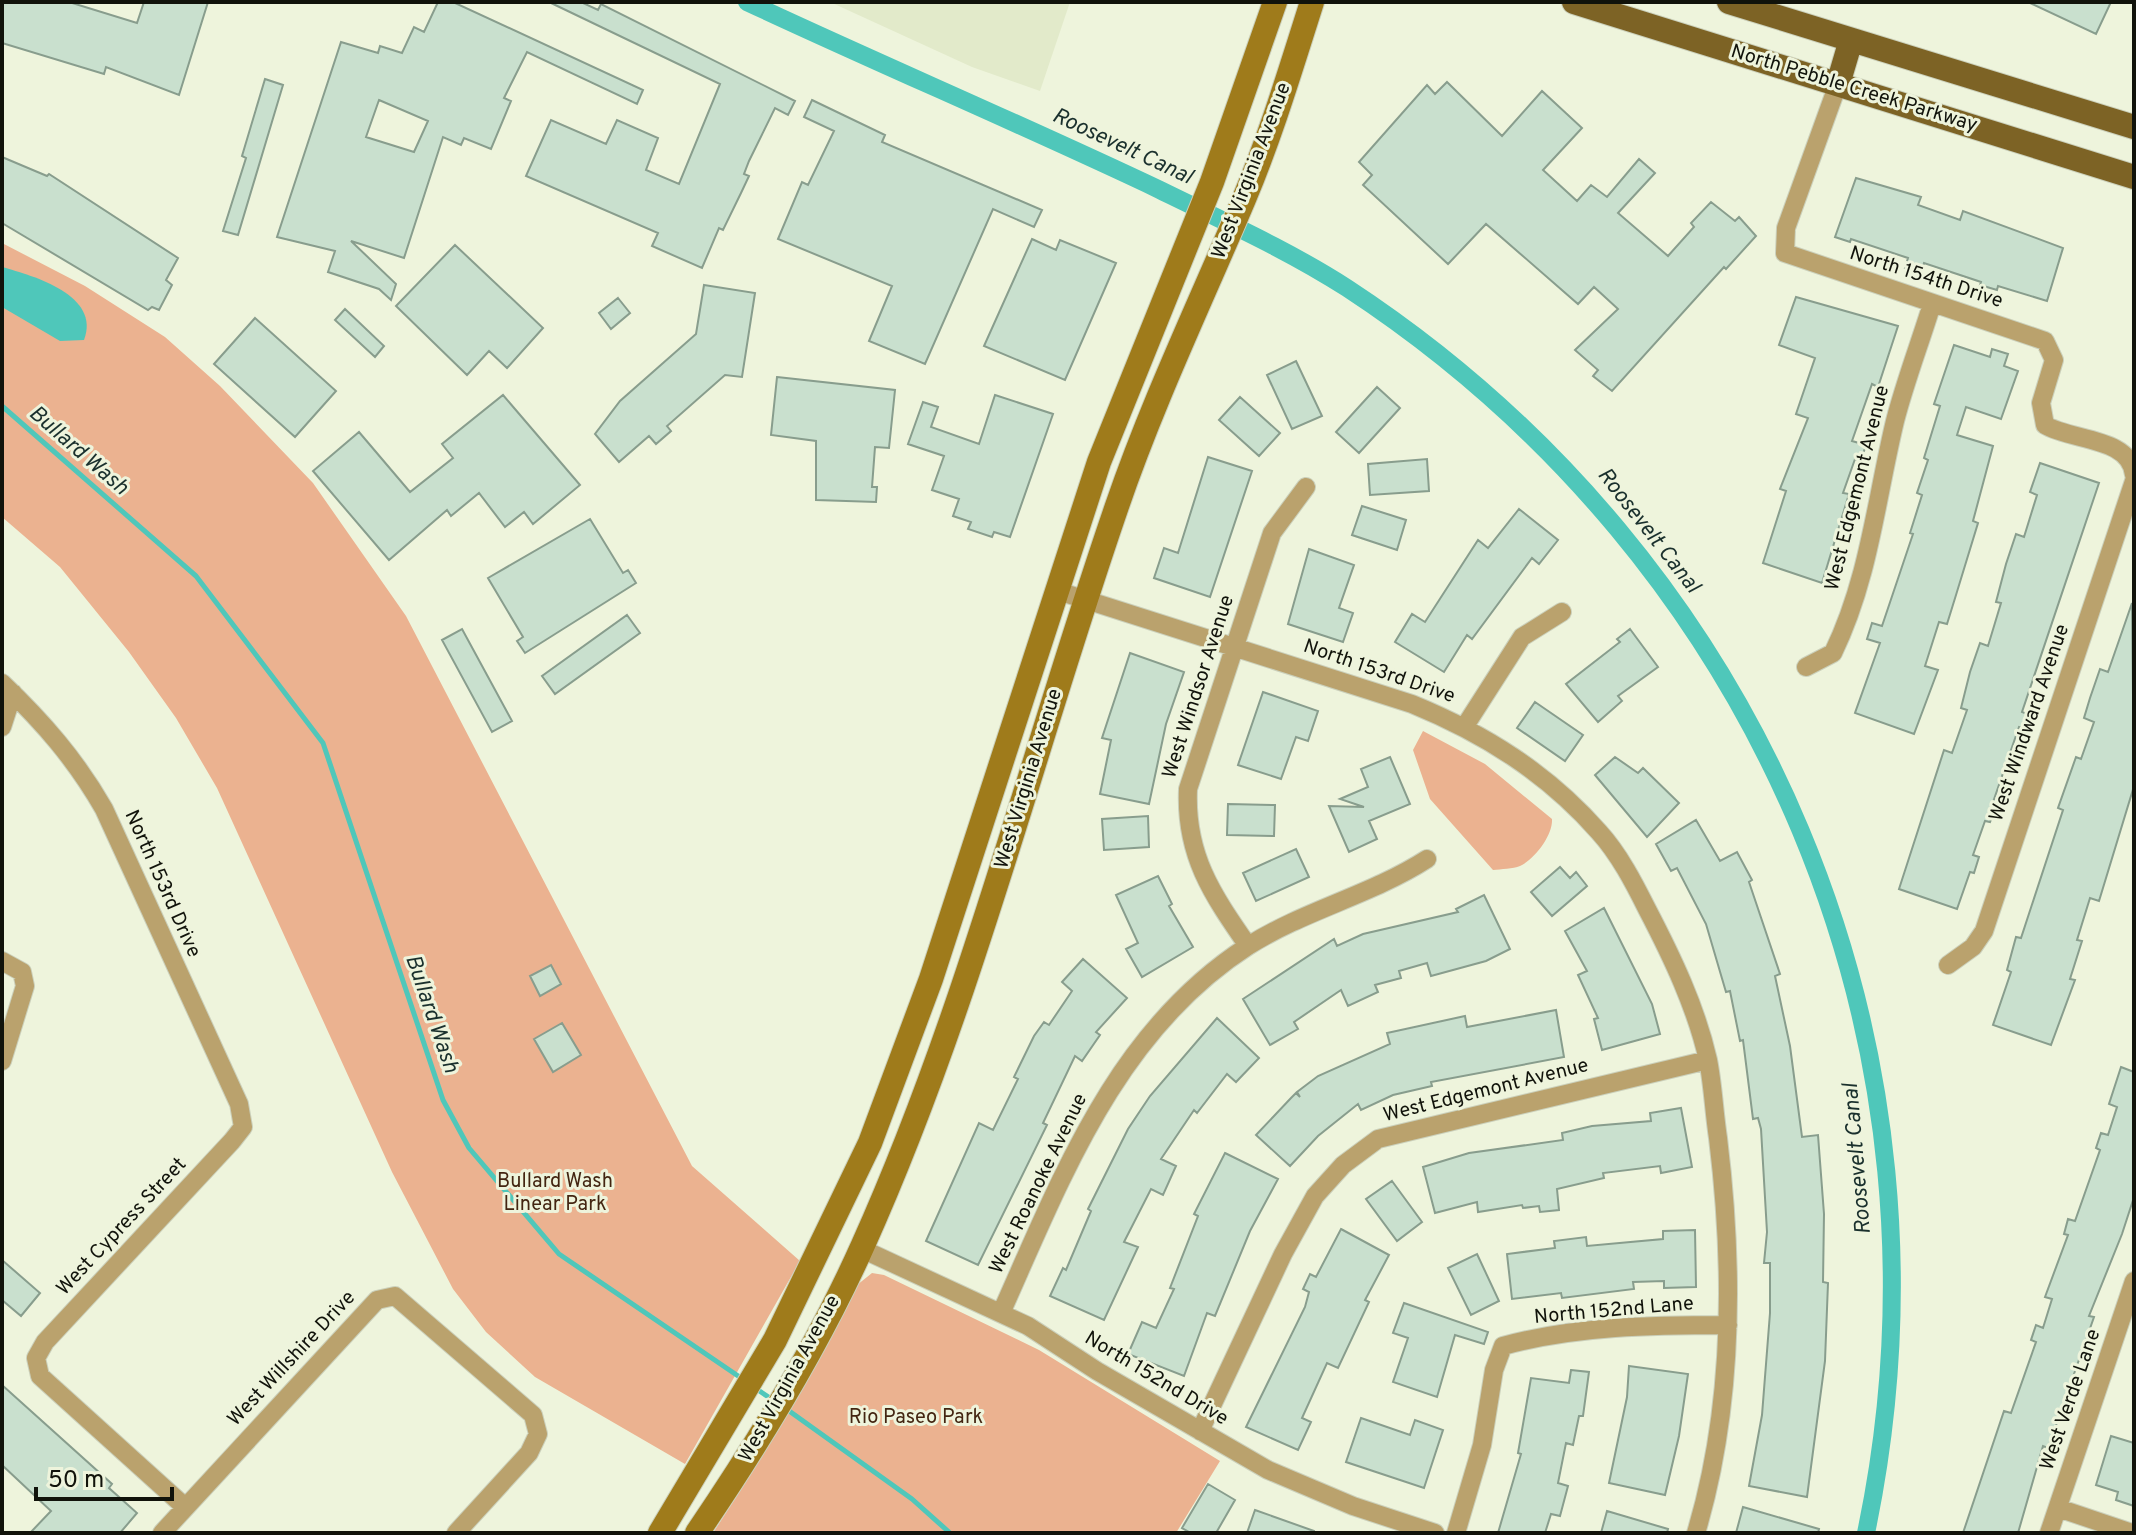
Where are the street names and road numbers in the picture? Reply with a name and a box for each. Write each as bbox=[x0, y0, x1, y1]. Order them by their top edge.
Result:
street label: North Pebble Creek Parkway bbox=[1727, 39, 1981, 139]
street label: West Virginia Avenue bbox=[1206, 79, 1298, 263]
street label: North 154th Drive bbox=[1846, 241, 2006, 315]
street label: West Edgemont Avenue bbox=[1820, 383, 1896, 593]
street label: West Windsor Avenue bbox=[1157, 592, 1241, 782]
street label: West Windward Avenue bbox=[1984, 621, 2076, 825]
street label: North 153rd Drive bbox=[1300, 634, 1458, 710]
street label: West Virginia Avenue bbox=[989, 686, 1069, 872]
street label: North 153rd Drive bbox=[118, 806, 206, 962]
street label: West Edgemont Avenue bbox=[1381, 1053, 1591, 1129]
street label: West Roanoke Avenue bbox=[984, 1089, 1094, 1279]
street label: West Cypress Street bbox=[51, 1152, 193, 1302]
street label: West Willshire Drive bbox=[222, 1286, 362, 1432]
street label: West Virginia Avenue bbox=[733, 1291, 847, 1467]
street label: North 152nd Lane bbox=[1533, 1291, 1695, 1331]
street label: North 152nd Drive bbox=[1079, 1326, 1233, 1432]
street label: West Verde Lane bbox=[2035, 1326, 2107, 1474]

